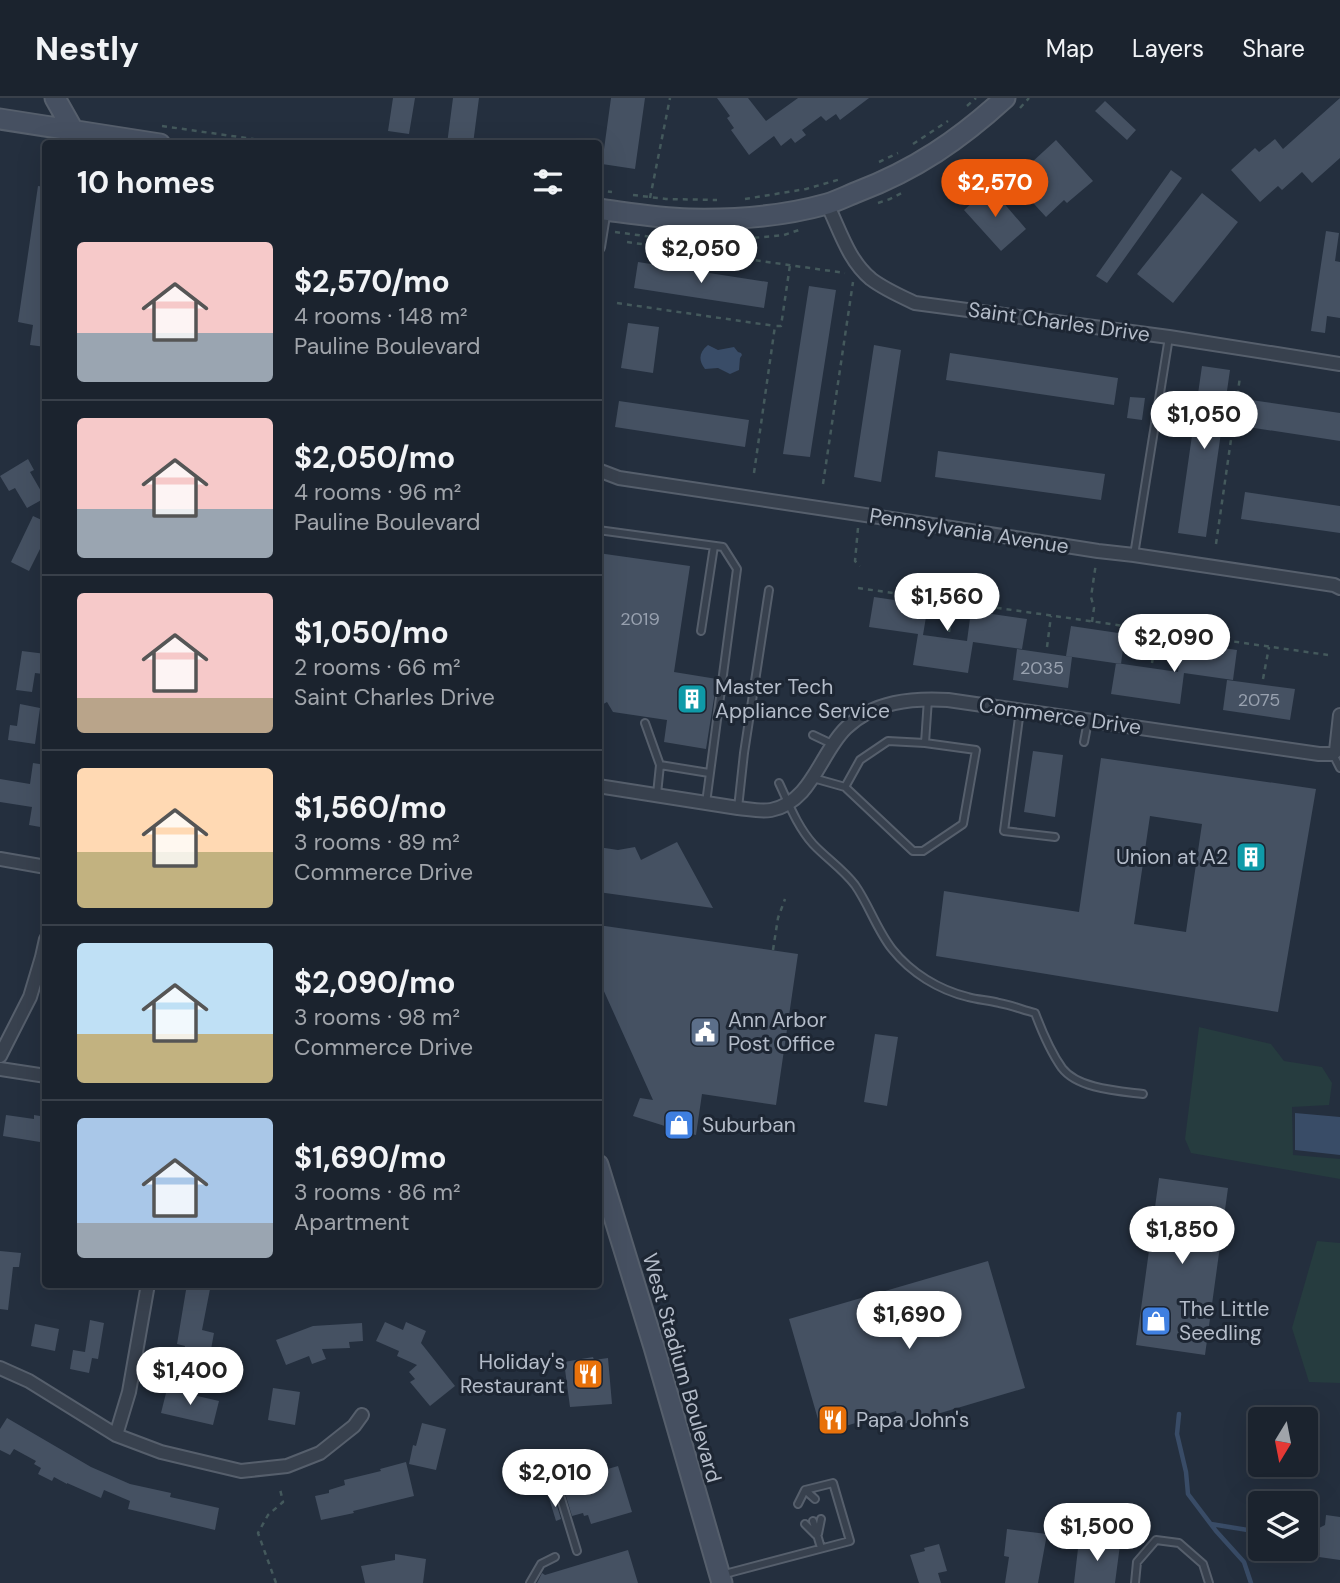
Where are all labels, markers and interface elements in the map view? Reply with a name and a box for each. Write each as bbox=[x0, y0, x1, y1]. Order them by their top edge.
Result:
text: Nestly bbox=[35, 27, 139, 70]
text: Map bbox=[1046, 33, 1094, 64]
text: Layers bbox=[1132, 33, 1204, 64]
text: Share bbox=[1242, 33, 1305, 64]
pin: $2,570 bbox=[938, 159, 1052, 219]
text: 10 homes bbox=[77, 163, 215, 202]
icon: filters bbox=[529, 163, 567, 201]
text: $2,570 bbox=[957, 167, 1033, 197]
pin: $2,050 bbox=[644, 226, 758, 285]
text: $2,050 bbox=[661, 233, 741, 263]
text: $2,570/mo bbox=[294, 262, 450, 301]
icon: home bbox=[133, 270, 217, 354]
street label: Saint Charles Drive bbox=[966, 295, 1152, 349]
text: 4 rooms · 148 m² bbox=[294, 301, 468, 331]
text: Pauline Boulevard bbox=[294, 331, 481, 361]
pin: $1,050 bbox=[1147, 392, 1261, 451]
text: $1,050 bbox=[1167, 399, 1241, 429]
text: $2,050/mo bbox=[294, 438, 455, 477]
icon: home bbox=[133, 446, 217, 530]
text: 4 rooms · 96 m² bbox=[294, 477, 461, 507]
street label: Pennsylvania Avenue bbox=[867, 501, 1071, 561]
text: Pauline Boulevard bbox=[294, 507, 481, 537]
pin: $1,560 bbox=[890, 574, 1004, 633]
text: $1,560 bbox=[910, 581, 984, 611]
house number: 2019 bbox=[620, 607, 660, 631]
text: $1,050/mo bbox=[294, 613, 449, 652]
pin: $2,090 bbox=[1117, 614, 1231, 674]
icon: home bbox=[133, 621, 217, 705]
text: $2,090 bbox=[1134, 622, 1214, 652]
text: 2 rooms · 66 m² bbox=[294, 652, 461, 682]
house number: 2035 bbox=[1020, 656, 1064, 680]
place label: Master Tech Appliance Service bbox=[715, 673, 890, 725]
text: Saint Charles Drive bbox=[294, 682, 495, 712]
building icon: Master Tech Appliance Service bbox=[675, 682, 709, 716]
house number: 2075 bbox=[1238, 688, 1280, 712]
street label: Commerce Drive bbox=[977, 691, 1143, 741]
text: $1,560/mo bbox=[294, 788, 447, 827]
icon: home bbox=[133, 796, 217, 880]
text: 3 rooms · 89 m² bbox=[294, 827, 460, 857]
building icon: Union at A2 bbox=[1234, 840, 1268, 874]
place label: Union at A2 bbox=[1116, 843, 1228, 871]
text: Commerce Drive bbox=[294, 857, 473, 887]
text: $2,090/mo bbox=[294, 963, 456, 1002]
icon: home bbox=[133, 971, 217, 1055]
text: 3 rooms · 98 m² bbox=[294, 1002, 460, 1032]
place label: Ann Arbor Post Office bbox=[728, 1006, 835, 1058]
public building icon: Ann Arbor Post Office bbox=[688, 1015, 722, 1049]
text: Commerce Drive bbox=[294, 1032, 473, 1062]
shop icon: Suburban bbox=[662, 1108, 696, 1142]
place label: Suburban bbox=[702, 1111, 796, 1139]
text: $1,690/mo bbox=[294, 1138, 447, 1177]
icon: home bbox=[133, 1146, 217, 1230]
text: 3 rooms · 86 m² bbox=[294, 1177, 461, 1207]
pin: $1,850 bbox=[1125, 1206, 1239, 1266]
text: Apartment bbox=[294, 1207, 409, 1237]
text: $1,850 bbox=[1146, 1214, 1218, 1244]
street label: West Stadium Boulevard bbox=[636, 1250, 728, 1486]
pin: $1,690 bbox=[852, 1292, 966, 1351]
place label: The Little Seedling bbox=[1179, 1295, 1270, 1347]
text: $1,690 bbox=[873, 1299, 945, 1329]
shop icon: The Little Seedling bbox=[1139, 1304, 1173, 1338]
pin: $1,400 bbox=[133, 1348, 247, 1407]
place label: Holiday's Restaurant bbox=[460, 1348, 565, 1400]
text: $1,400 bbox=[152, 1355, 228, 1385]
restaurant icon: Holiday's Restaurant bbox=[571, 1357, 605, 1391]
restaurant icon: Papa John's bbox=[816, 1403, 850, 1437]
place label: Papa John's bbox=[856, 1406, 969, 1434]
north arrow bbox=[1248, 1407, 1318, 1477]
map controls bbox=[1248, 1407, 1318, 1561]
pin: $2,010 bbox=[498, 1450, 612, 1509]
text: $2,010 bbox=[518, 1457, 592, 1487]
button: layers bbox=[1248, 1491, 1318, 1561]
pin: $1,500 bbox=[1040, 1504, 1154, 1563]
text: $1,500 bbox=[1060, 1511, 1134, 1541]

